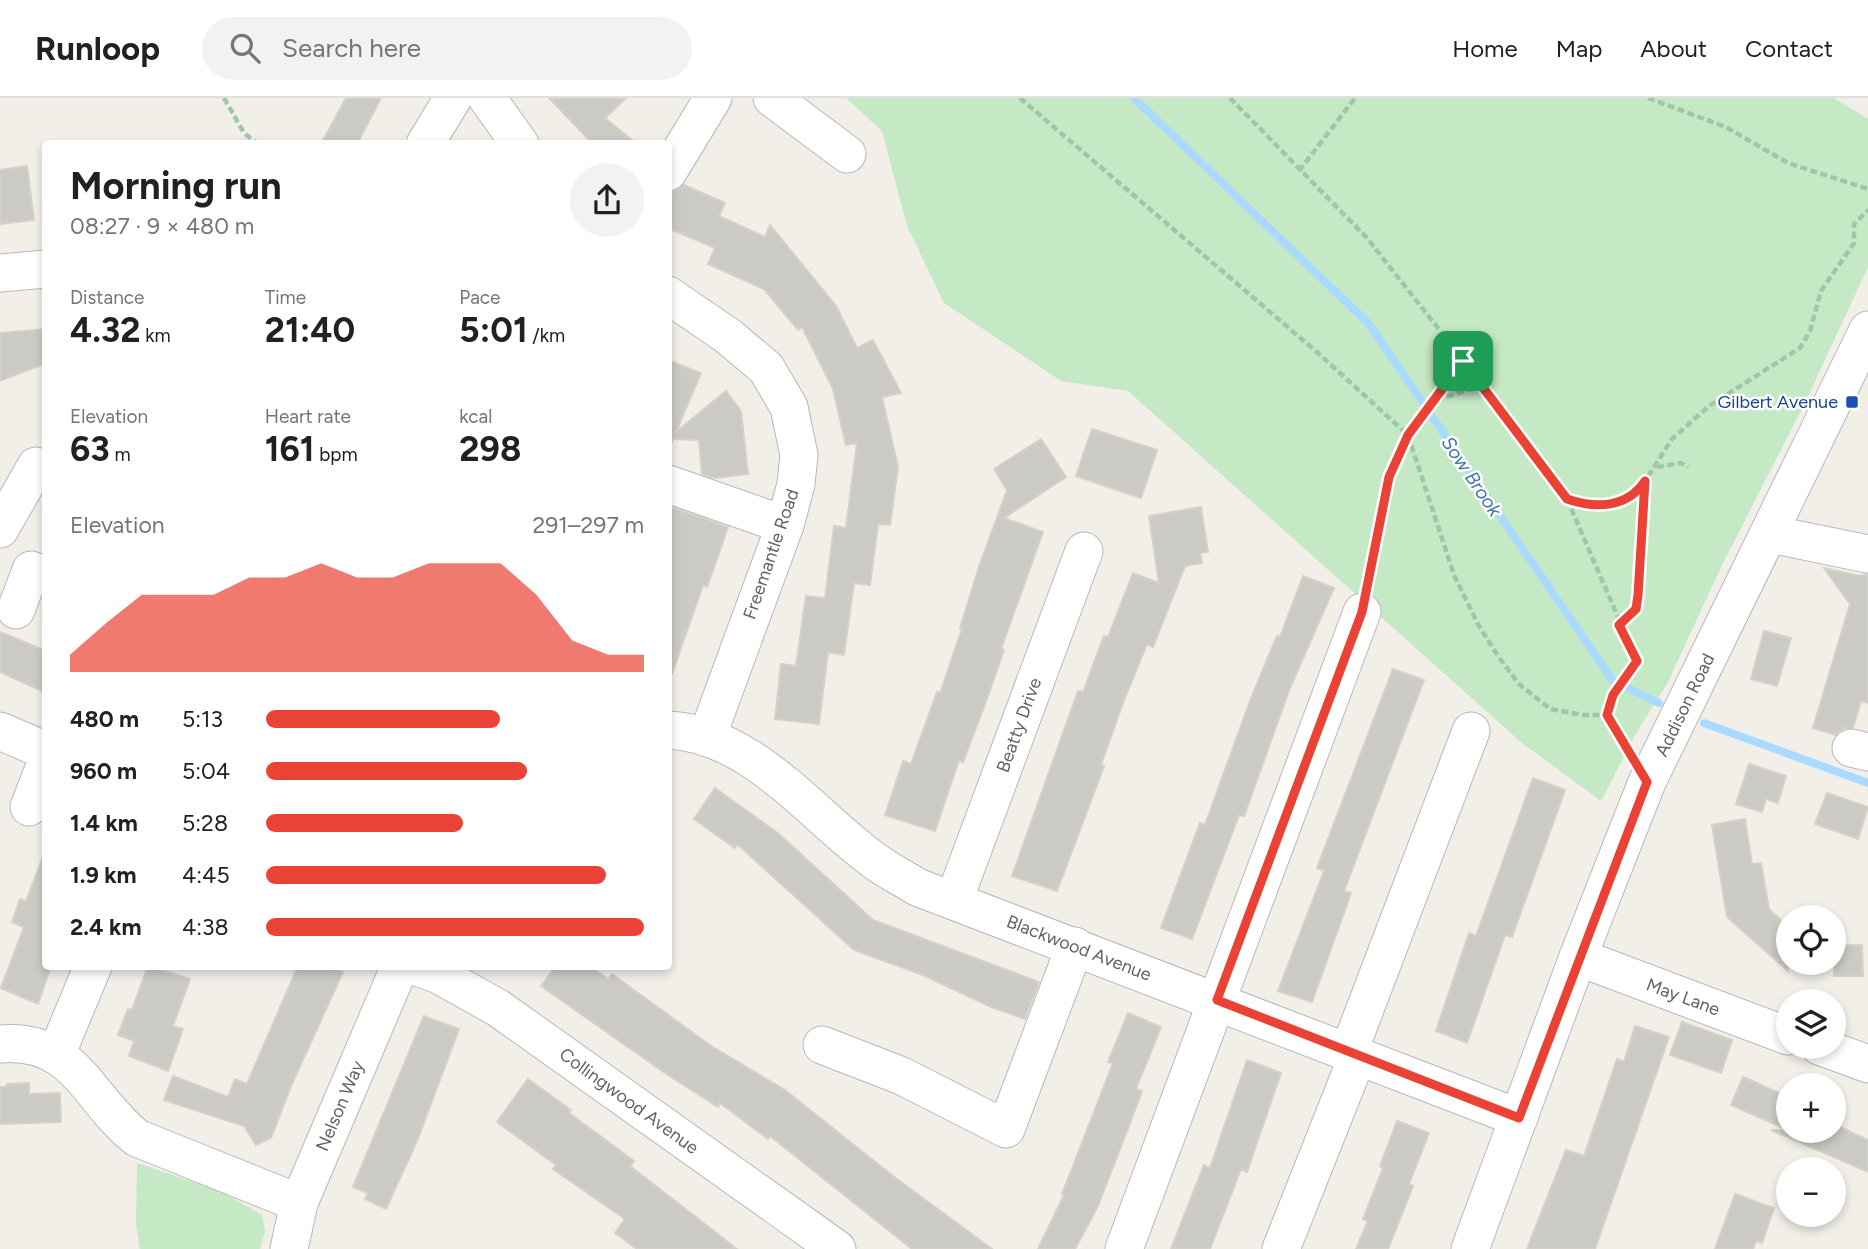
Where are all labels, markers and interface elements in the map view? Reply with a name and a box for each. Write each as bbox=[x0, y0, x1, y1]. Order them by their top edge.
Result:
search box bbox=[202, 17, 692, 80]
text: Runloop bbox=[35, 29, 160, 68]
icon: search bbox=[226, 29, 264, 67]
text: Search here bbox=[282, 32, 421, 64]
text: Home bbox=[1452, 34, 1518, 63]
text: Map bbox=[1556, 34, 1602, 63]
text: About bbox=[1640, 34, 1707, 63]
text: Contact bbox=[1745, 34, 1833, 63]
text: Morning run bbox=[70, 163, 282, 209]
button: share bbox=[570, 163, 644, 237]
text: 08:27 · 9 × 480 m bbox=[70, 212, 254, 240]
text: Distance bbox=[70, 286, 144, 309]
text: Time bbox=[265, 286, 306, 309]
text: Pace bbox=[459, 286, 500, 309]
text: 4.32 bbox=[70, 309, 141, 351]
text: 21:40 bbox=[265, 309, 355, 351]
text: 5:01 bbox=[459, 309, 528, 351]
text: km bbox=[141, 324, 171, 347]
text: /km bbox=[528, 324, 565, 347]
pin bbox=[1433, 331, 1493, 391]
icon: arrive bbox=[1444, 342, 1482, 380]
place label: Gilbert Avenue bbox=[1718, 391, 1838, 413]
marker: Gilbert Avenue bbox=[1844, 394, 1860, 410]
text: Elevation bbox=[70, 405, 148, 428]
text: Heart rate bbox=[265, 405, 351, 428]
text: kcal bbox=[459, 405, 493, 428]
text: 63 bbox=[70, 428, 110, 470]
text: 161 bbox=[265, 428, 315, 470]
text: 298 bbox=[459, 428, 521, 470]
water label: Sow Brook bbox=[1436, 432, 1507, 521]
text: m bbox=[110, 443, 131, 466]
text: bpm bbox=[315, 443, 358, 466]
street label: Freemantle Road bbox=[738, 486, 804, 622]
text: Elevation bbox=[70, 511, 165, 539]
text: 291–297 m bbox=[532, 511, 644, 539]
street label: Addison Road bbox=[1651, 650, 1719, 760]
street label: Beatty Drive bbox=[992, 674, 1046, 775]
text: 480 m bbox=[70, 705, 139, 733]
text: 5:13 bbox=[182, 705, 223, 733]
text: 960 m bbox=[70, 757, 137, 785]
text: 5:04 bbox=[182, 757, 230, 785]
text: 1.4 km bbox=[70, 809, 138, 837]
text: 5:28 bbox=[182, 809, 228, 837]
text: 1.9 km bbox=[70, 861, 137, 889]
text: 4:45 bbox=[182, 861, 230, 889]
map controls bbox=[1776, 905, 1846, 1227]
button: locate bbox=[1776, 905, 1846, 975]
street label: Blackwood Avenue bbox=[1004, 910, 1155, 986]
text: 2.4 km bbox=[70, 913, 141, 941]
text: 4:38 bbox=[182, 913, 229, 941]
street label: May Lane bbox=[1643, 974, 1723, 1020]
button: layers bbox=[1776, 989, 1846, 1059]
street label: Collingwood Avenue bbox=[555, 1043, 703, 1159]
street label: Nelson Way bbox=[311, 1057, 369, 1155]
button: + bbox=[1776, 1073, 1846, 1143]
button: − bbox=[1776, 1157, 1846, 1227]

